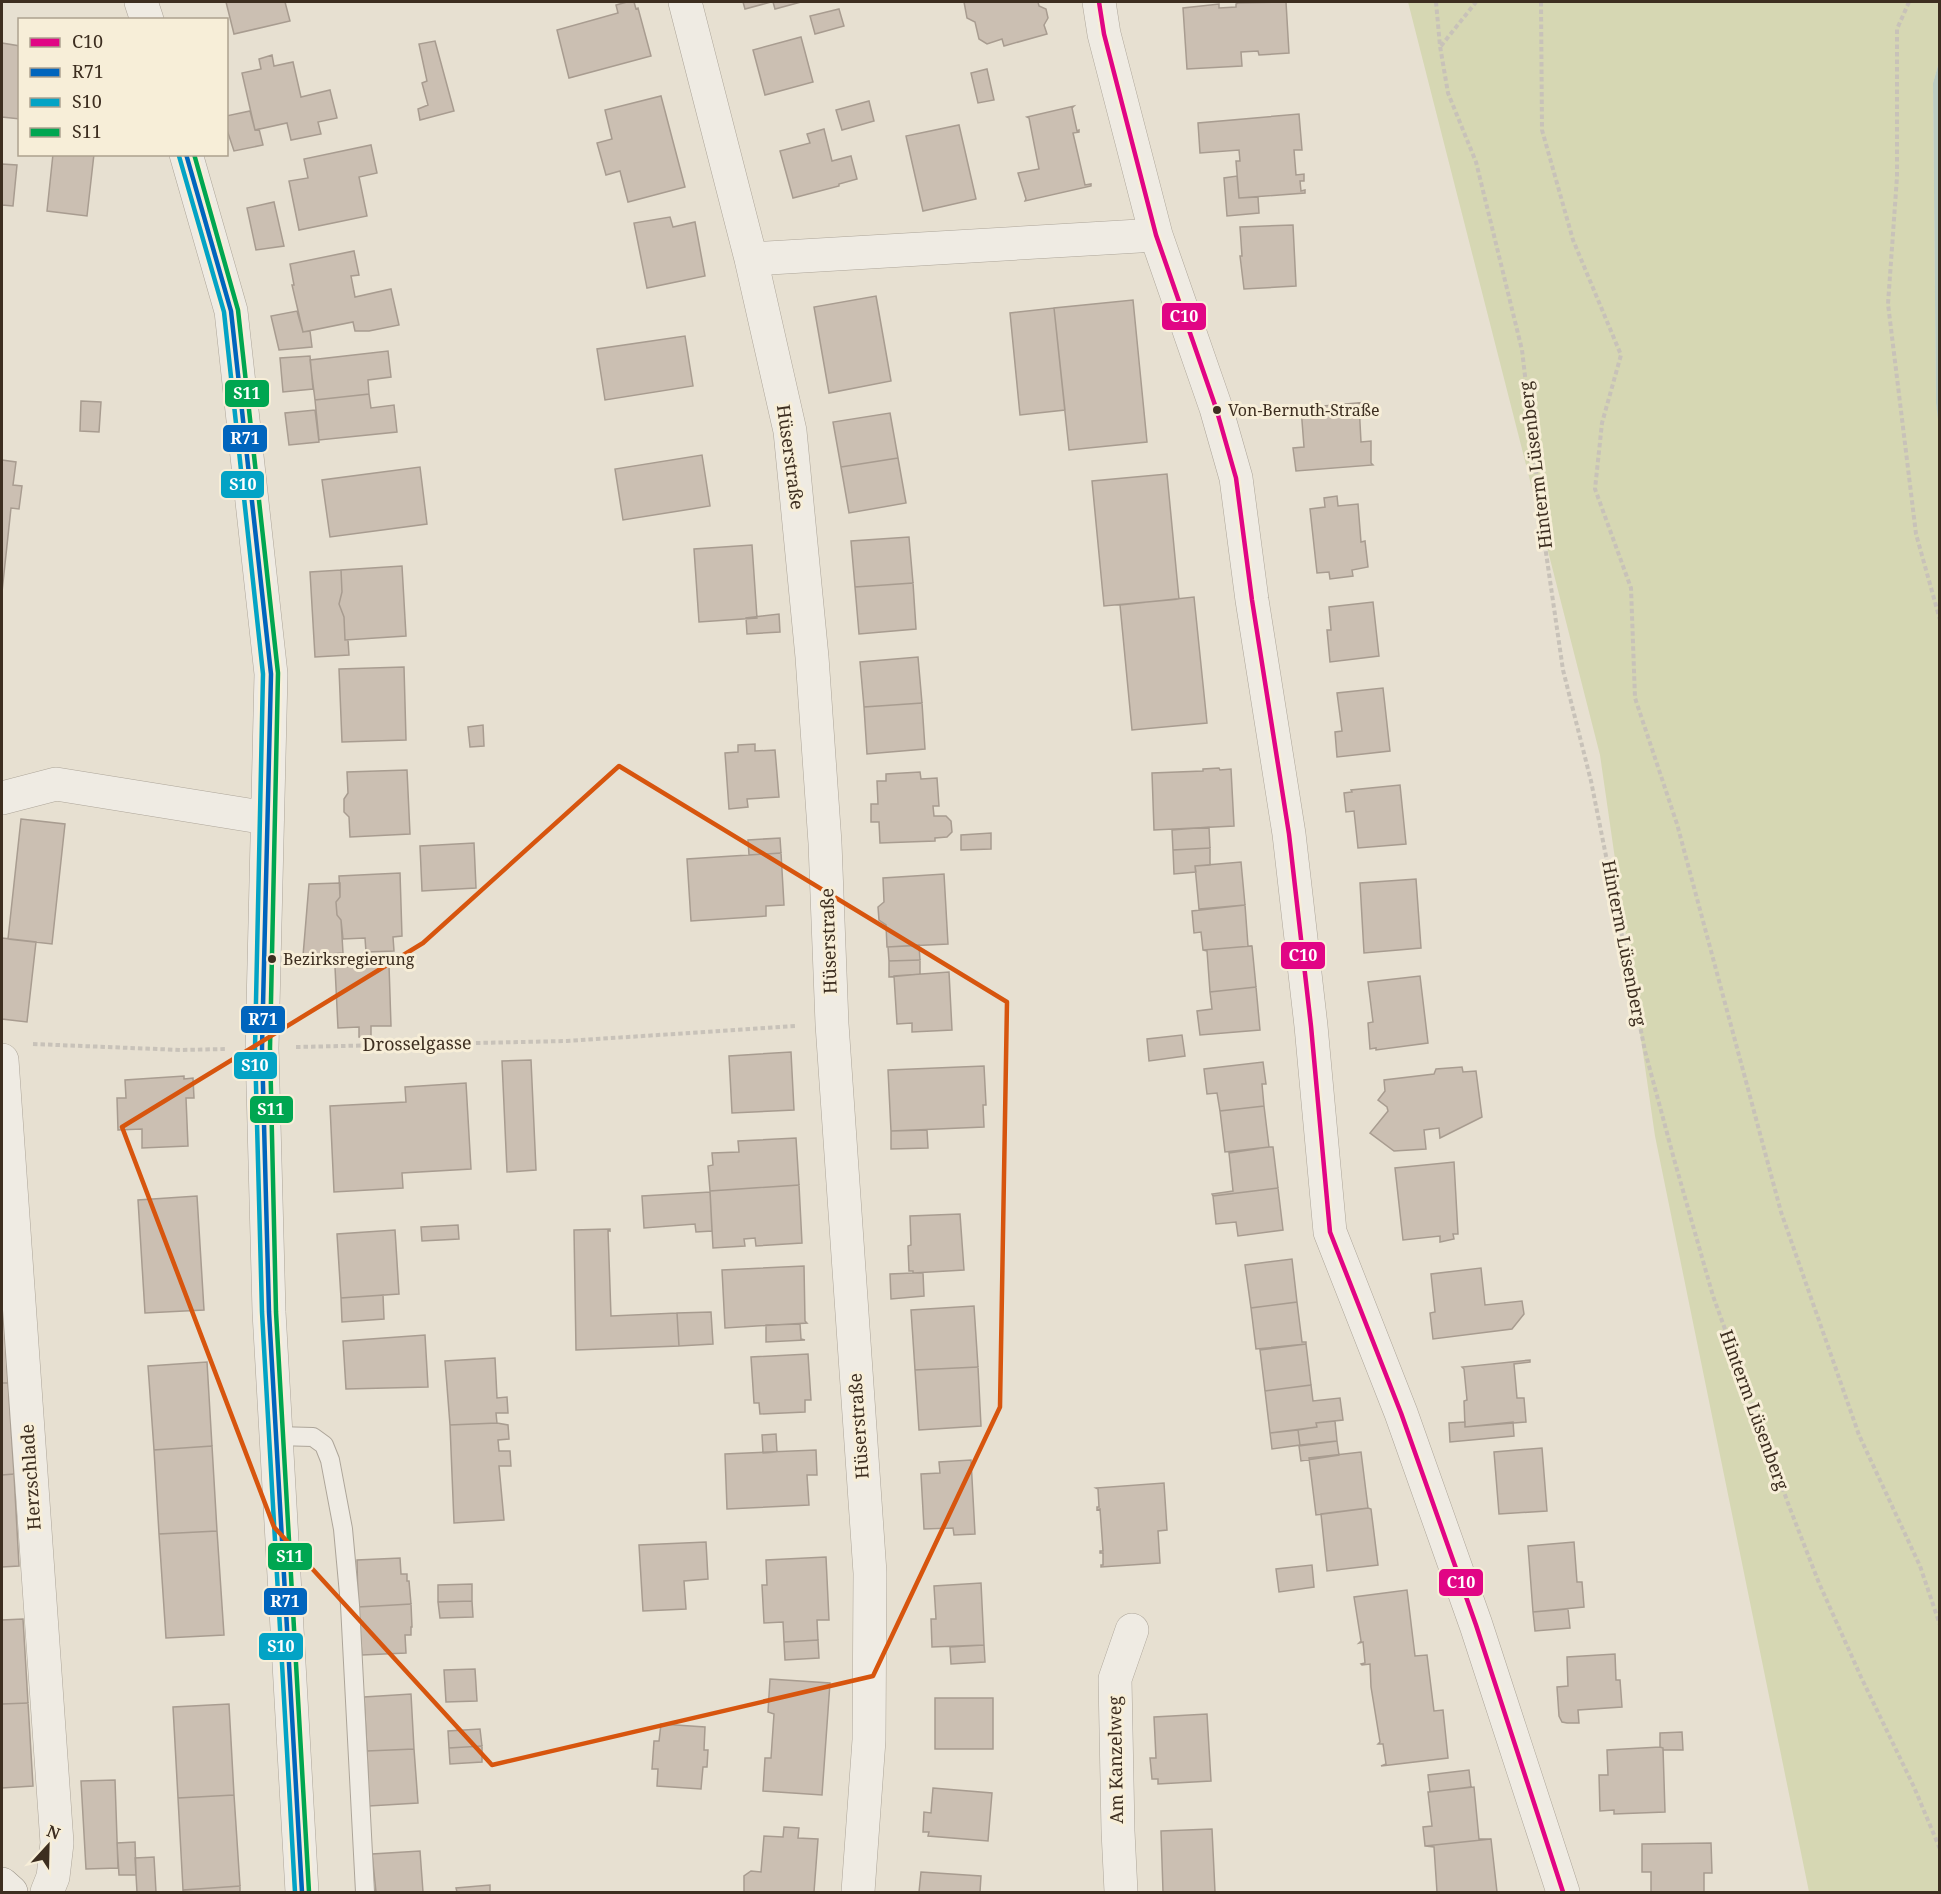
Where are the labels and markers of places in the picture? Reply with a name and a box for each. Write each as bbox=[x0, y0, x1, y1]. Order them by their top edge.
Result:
place label: Von-Bernuth-Straße bbox=[1228, 399, 1380, 421]
marker: Von-Bernuth-Straße bbox=[1211, 404, 1223, 416]
place label: Bezirksregierung bbox=[283, 948, 415, 970]
marker: Bezirksregierung bbox=[266, 953, 278, 965]

